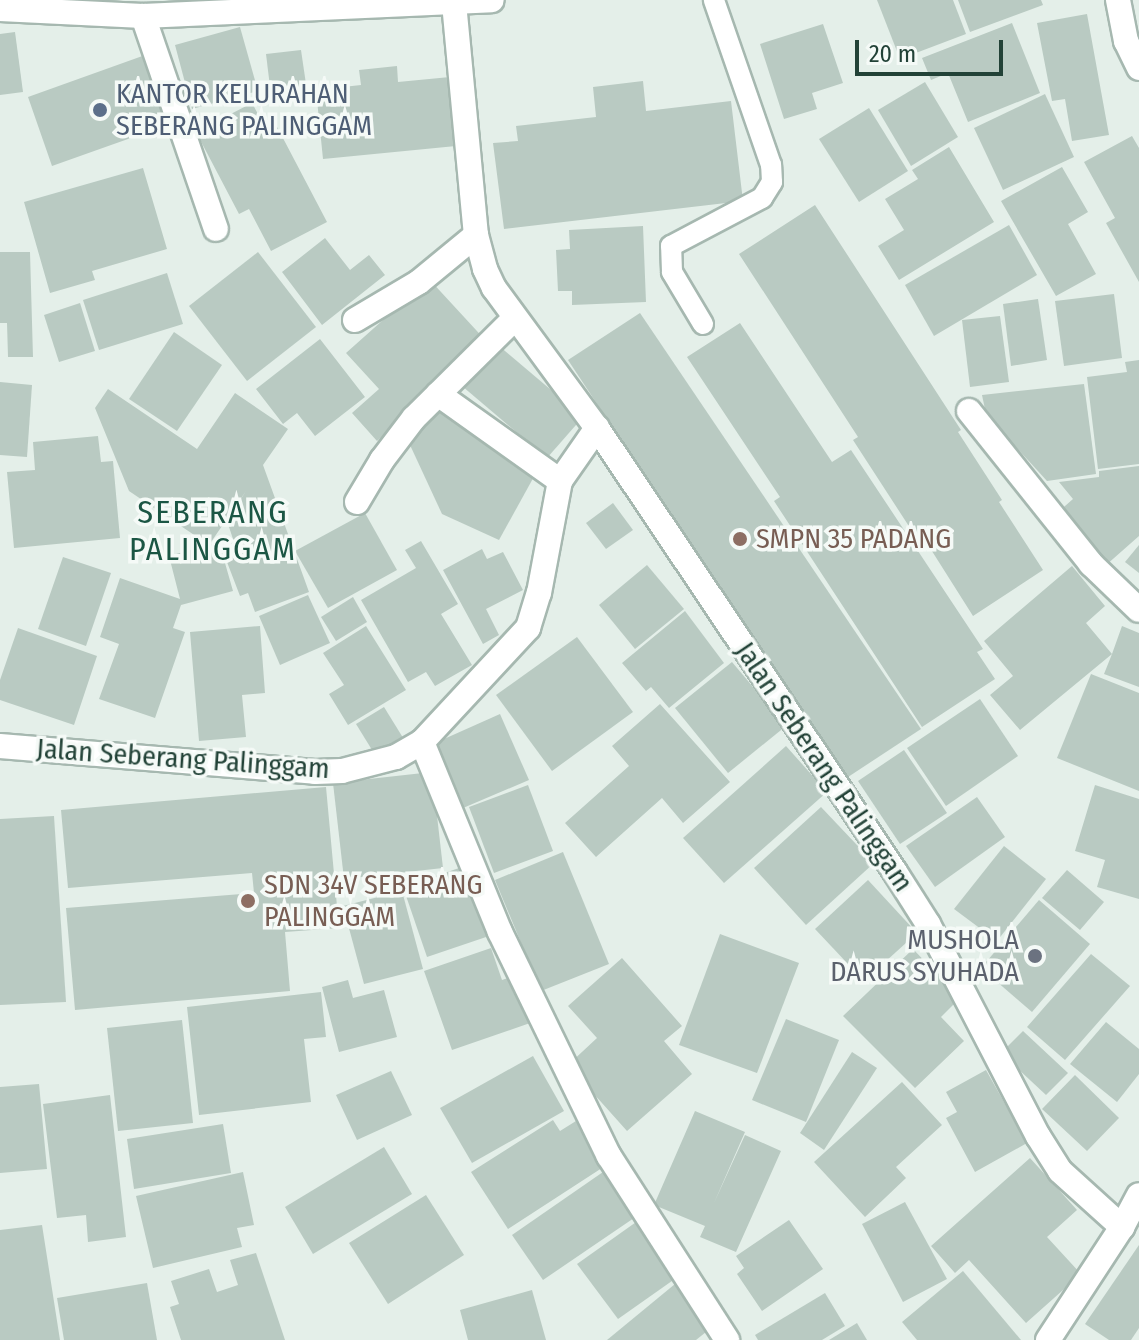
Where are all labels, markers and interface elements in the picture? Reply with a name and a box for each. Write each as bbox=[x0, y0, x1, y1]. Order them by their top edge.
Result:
scale bar bbox=[859, 24, 1007, 74]
text: 20 m bbox=[869, 40, 916, 68]
place label: KANTOR KELURAHAN SEBERANG PALINGGAM bbox=[116, 77, 372, 143]
marker: KANTOR KELURAHAN SEBERANG PALINGGAM bbox=[91, 101, 109, 119]
district label: SEBERANG PALINGGAM bbox=[129, 494, 297, 569]
place label: SMPN 35 PADANG bbox=[756, 522, 951, 556]
marker: SMPN 35 PADANG bbox=[731, 530, 749, 548]
street label: Jalan Seberang Palinggam bbox=[728, 636, 920, 898]
street label: Jalan Seberang Palinggam bbox=[35, 732, 331, 786]
place label: SDN 34V SEBERANG PALINGGAM bbox=[264, 868, 483, 934]
marker: SDN 34V SEBERANG PALINGGAM bbox=[239, 892, 257, 910]
place label: MUSHOLA DARUS SYUHADA bbox=[830, 923, 1019, 989]
marker: MUSHOLA DARUS SYUHADA bbox=[1026, 947, 1044, 965]

